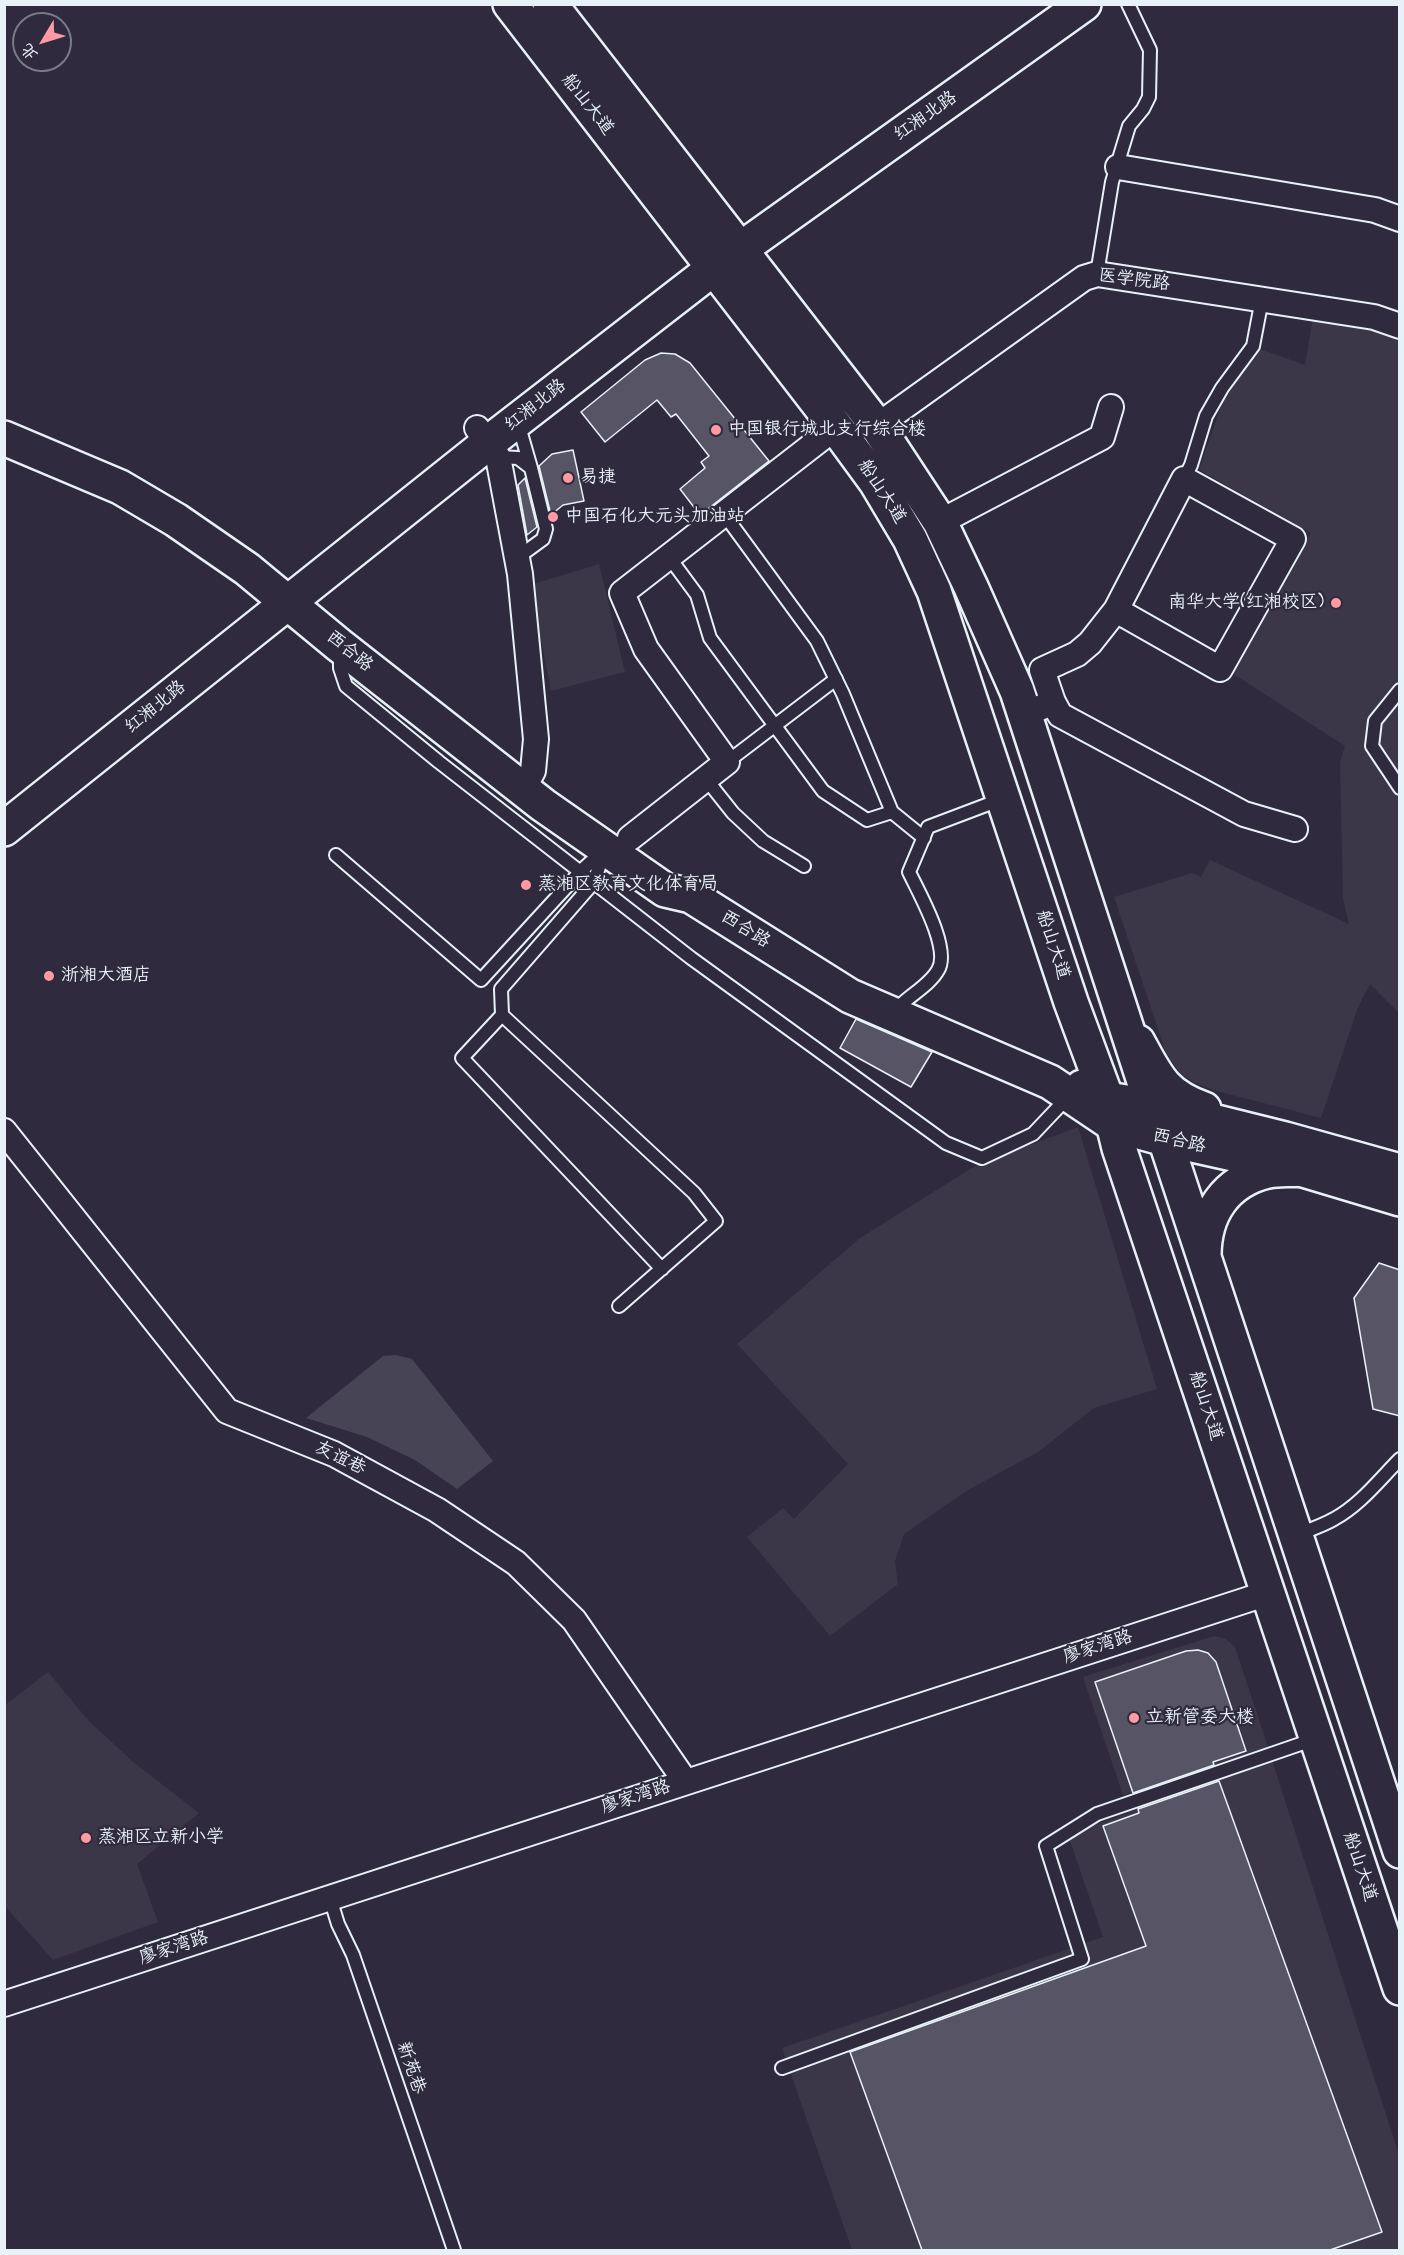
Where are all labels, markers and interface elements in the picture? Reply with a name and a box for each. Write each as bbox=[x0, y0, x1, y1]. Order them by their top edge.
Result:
north arrow bbox=[12, 12, 72, 72]
text: 北 bbox=[16, 39, 43, 65]
street label: 船山大道 bbox=[556, 70, 618, 140]
street label: 红湘北路 bbox=[890, 88, 962, 146]
street label: 医学院路 bbox=[1097, 266, 1171, 296]
street label: 红湘北路 bbox=[501, 375, 571, 437]
place label: 中国银行城北支行综合楼 bbox=[728, 419, 926, 441]
marker: 中国银行城北支行综合楼 bbox=[709, 423, 723, 437]
street label: 船山大道 bbox=[852, 456, 910, 528]
place label: 易捷 bbox=[580, 467, 616, 489]
marker: 易捷 bbox=[561, 471, 575, 485]
place label: 中国石化大元头加油站 bbox=[565, 506, 745, 528]
marker: 中国石化大元头加油站 bbox=[546, 510, 560, 524]
place label: 南华大学(红湘校区) bbox=[1168, 592, 1324, 614]
marker: 南华大学(红湘校区) bbox=[1329, 596, 1343, 610]
street label: 西合路 bbox=[321, 627, 377, 677]
street label: 红湘北路 bbox=[121, 677, 191, 739]
place label: 蒸湘区教育文化体育局 bbox=[538, 874, 718, 896]
marker: 蒸湘区教育文化体育局 bbox=[519, 878, 533, 892]
street label: 西合路 bbox=[716, 907, 774, 953]
street label: 船山大道 bbox=[1031, 907, 1073, 983]
place label: 浙湘大酒店 bbox=[61, 965, 151, 987]
marker: 浙湘大酒店 bbox=[42, 969, 56, 983]
street label: 西合路 bbox=[1150, 1125, 1208, 1159]
street label: 船山大道 bbox=[1184, 1368, 1226, 1444]
street label: 友谊巷 bbox=[311, 1437, 369, 1481]
street label: 廖家湾路 bbox=[1060, 1627, 1136, 1669]
place label: 立新管委大楼 bbox=[1146, 1707, 1254, 1729]
marker: 立新管委大楼 bbox=[1127, 1711, 1141, 1725]
street label: 廖家湾路 bbox=[598, 1777, 674, 1819]
place label: 蒸湘区立新小学 bbox=[98, 1827, 224, 1849]
street label: 船山大道 bbox=[1338, 1829, 1380, 1905]
marker: 蒸湘区立新小学 bbox=[79, 1831, 93, 1845]
street label: 廖家湾路 bbox=[136, 1928, 212, 1970]
street label: 新苑巷 bbox=[391, 2039, 429, 2097]

